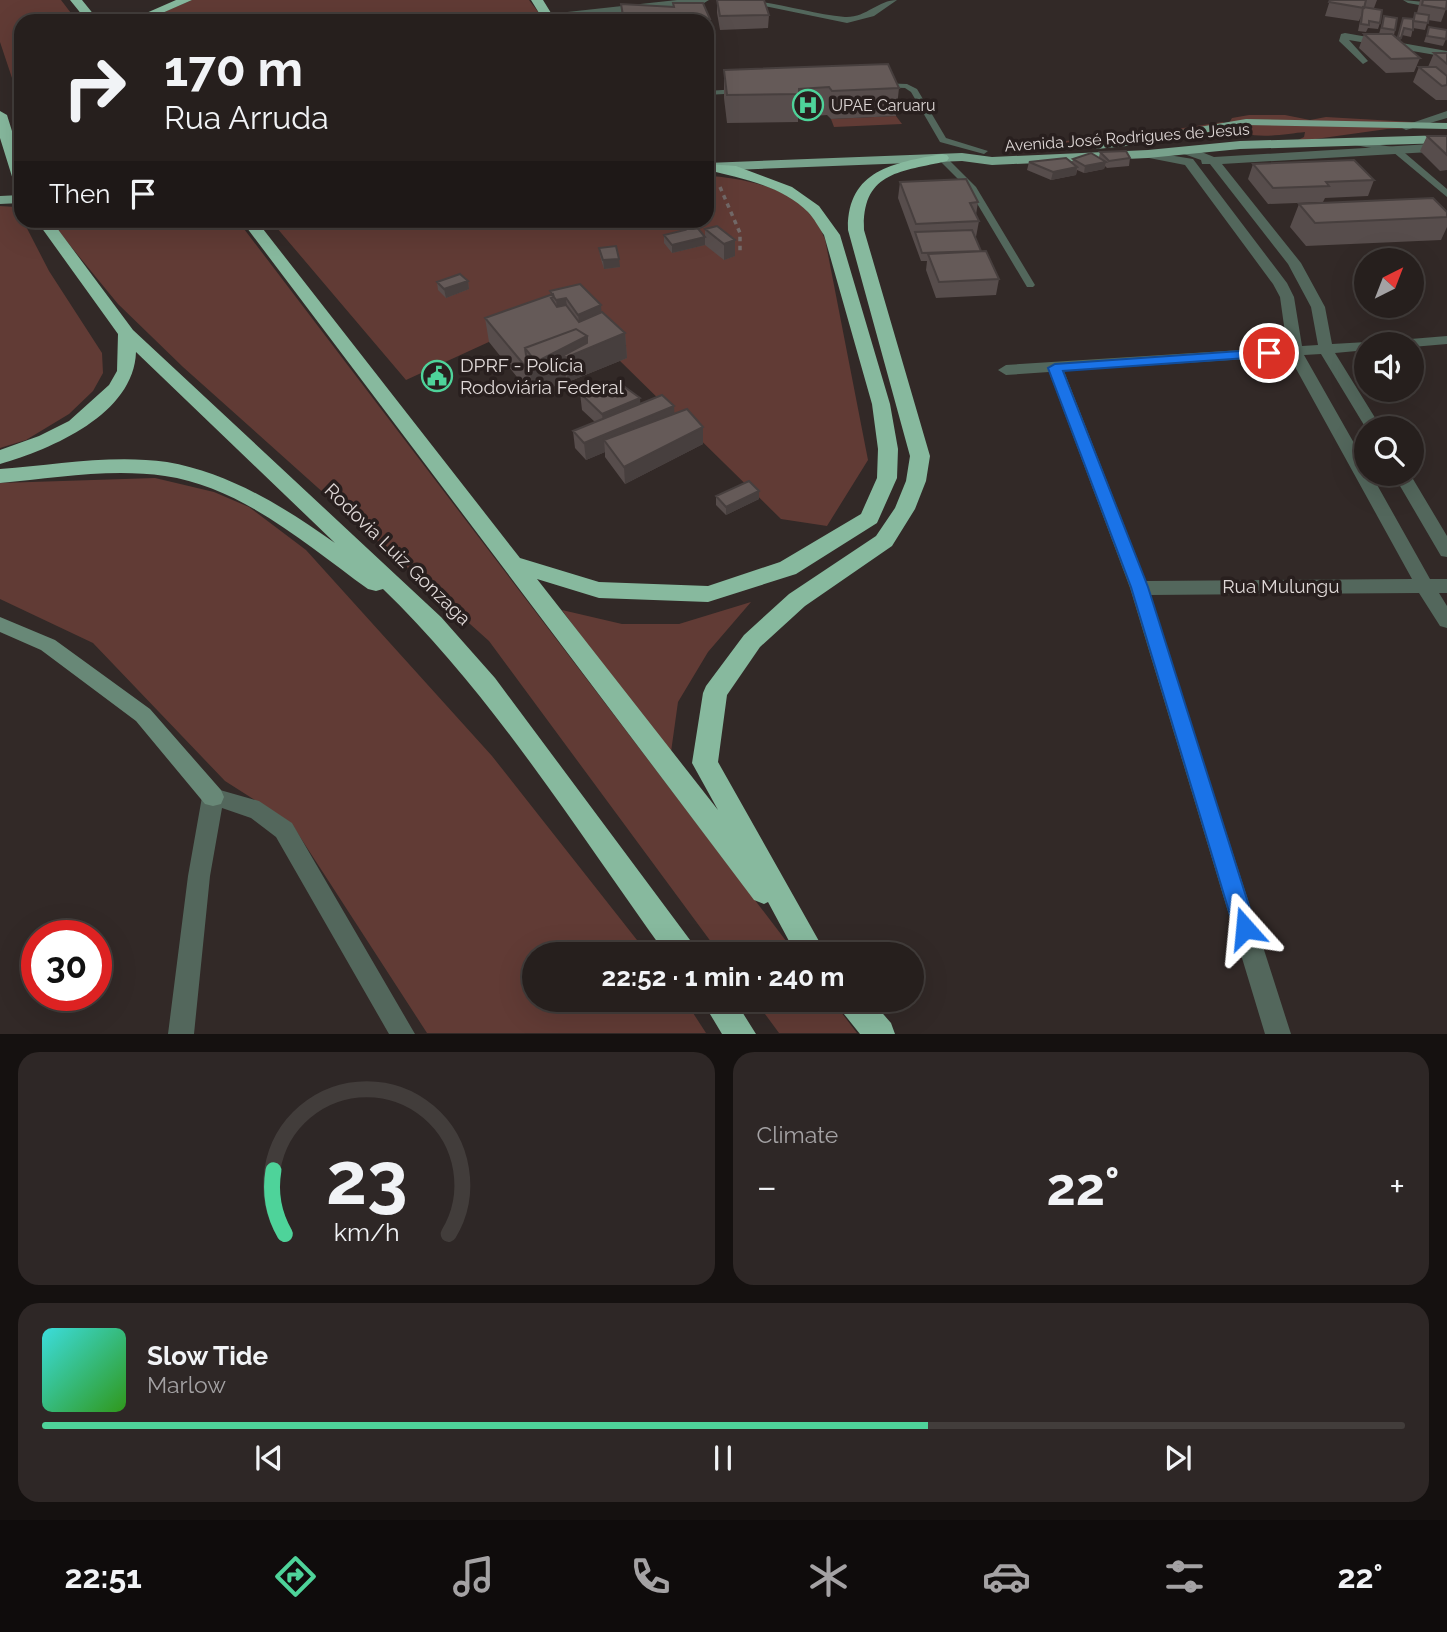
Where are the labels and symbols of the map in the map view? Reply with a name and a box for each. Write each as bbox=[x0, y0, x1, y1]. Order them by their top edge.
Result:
hospital icon: UPAE Caruaru bbox=[791, 88, 825, 122]
place label: UPAE Caruaru bbox=[831, 96, 936, 115]
street label: Avenida José Rodrigues de Jesus bbox=[1004, 119, 1250, 156]
north arrow bbox=[1354, 248, 1424, 318]
pin bbox=[1239, 323, 1299, 383]
place label: DPRF - Polícia Rodoviária Federal bbox=[460, 354, 624, 398]
public building icon: DPRF - Polícia Rodoviária Federal bbox=[420, 359, 454, 393]
street label: Rodovia Luiz Gonzaga bbox=[321, 479, 475, 629]
street label: Rua Mulungu bbox=[1222, 575, 1340, 597]
position arrow bbox=[1208, 891, 1282, 965]
speed limit sign: 30 bbox=[21, 920, 112, 1011]

